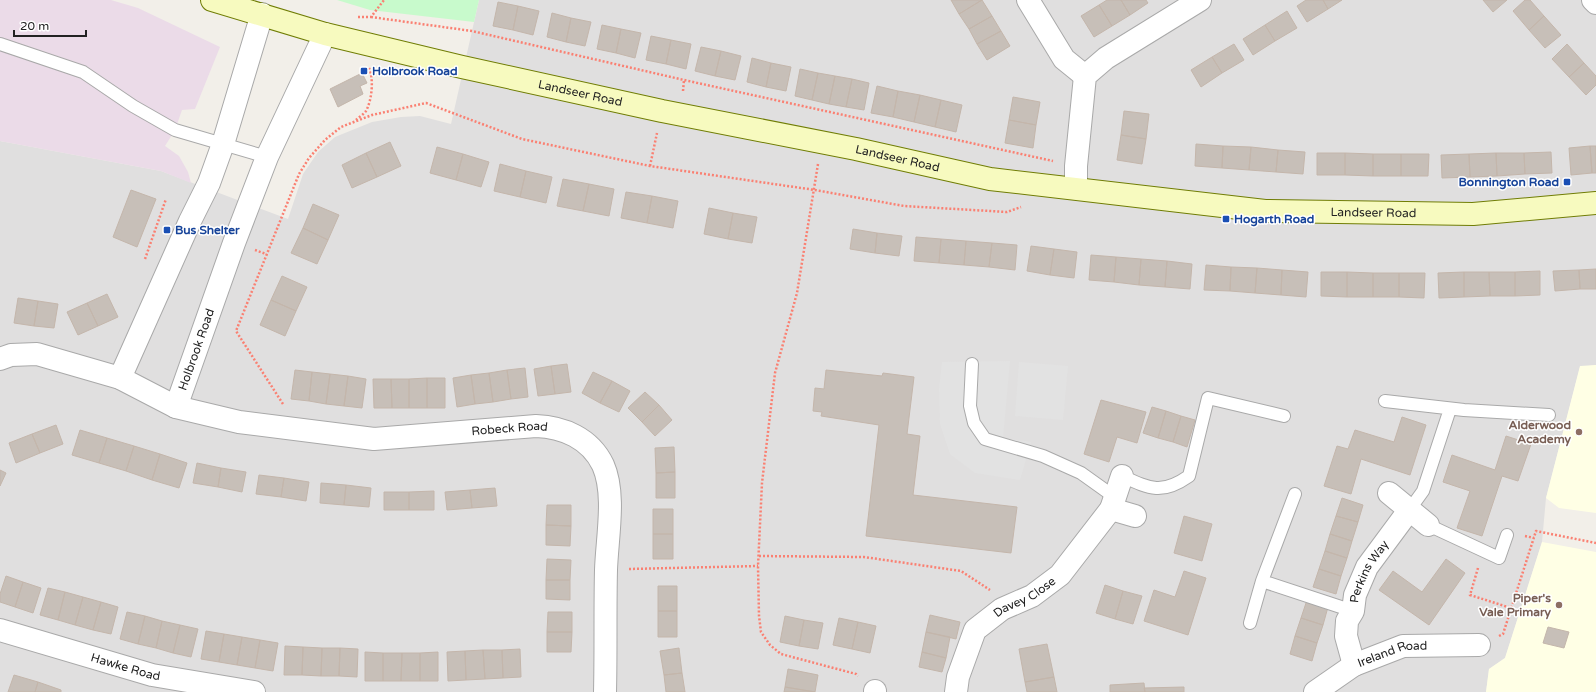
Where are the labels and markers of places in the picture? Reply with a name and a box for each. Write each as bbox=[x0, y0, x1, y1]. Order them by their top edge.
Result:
place label: Holbrook Road bbox=[372, 64, 458, 78]
marker: Holbrook Road bbox=[359, 66, 369, 76]
place label: Bonnington Road bbox=[1459, 175, 1559, 190]
marker: Bonnington Road bbox=[1562, 177, 1572, 187]
place label: Hogarth Road bbox=[1234, 212, 1314, 227]
marker: Hogarth Road bbox=[1221, 214, 1231, 224]
place label: Bus Shelter bbox=[175, 223, 240, 237]
marker: Bus Shelter bbox=[162, 225, 172, 235]
place label: Alderwood Academy bbox=[1509, 418, 1572, 447]
marker: Alderwood Academy bbox=[1574, 427, 1584, 437]
place label: Piper's Vale Primary bbox=[1479, 591, 1552, 620]
marker: Piper's Vale Primary bbox=[1554, 600, 1564, 610]

